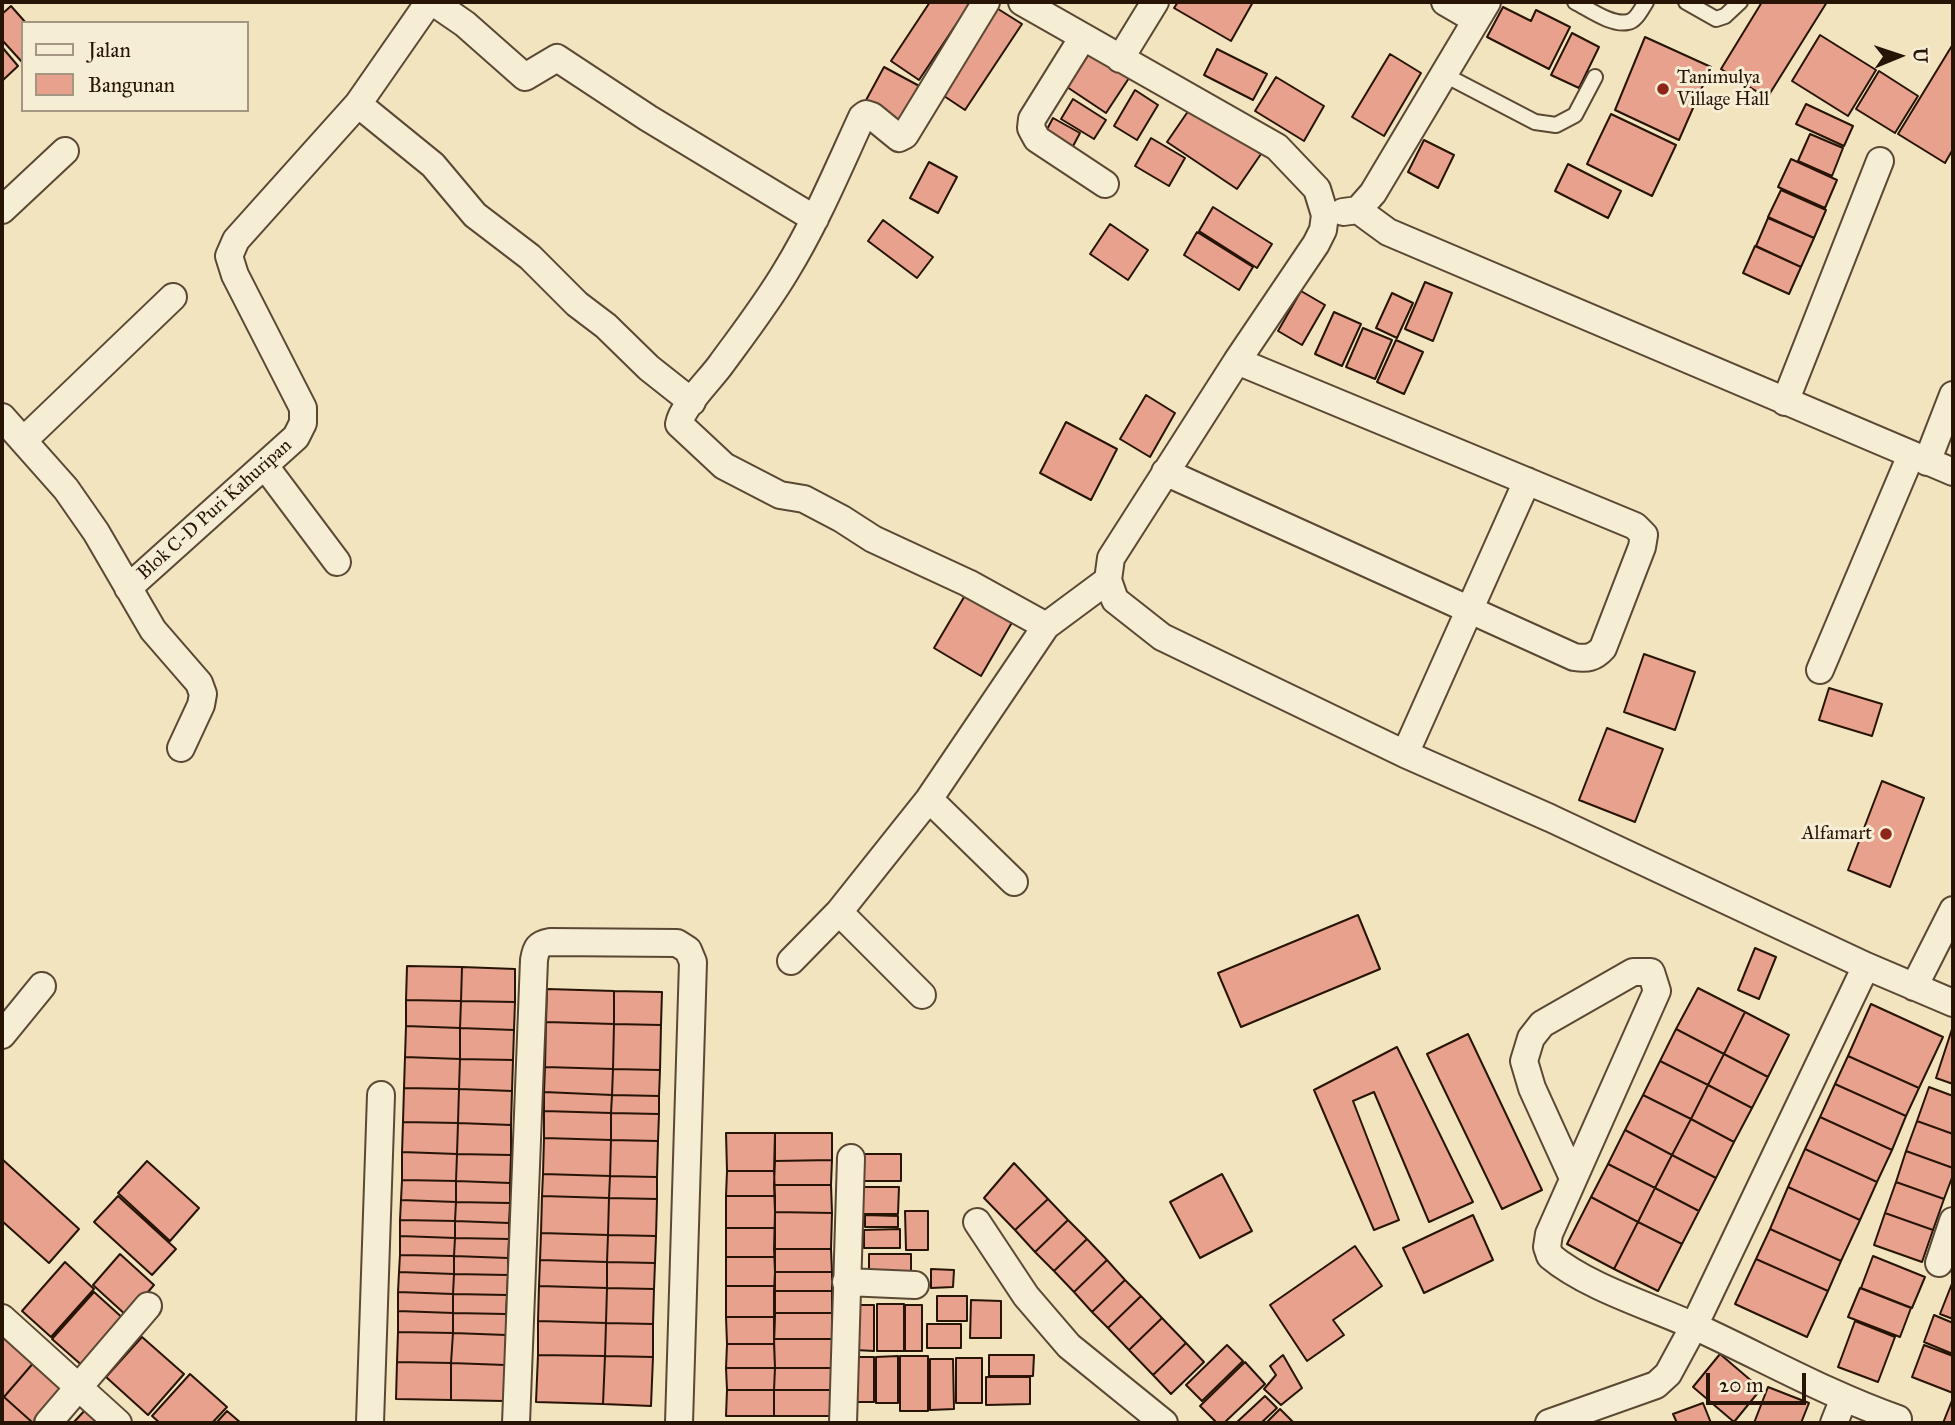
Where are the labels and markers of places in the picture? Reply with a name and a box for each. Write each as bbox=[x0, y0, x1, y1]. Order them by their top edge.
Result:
place label: Tanimulya Village Hall bbox=[1677, 67, 1769, 111]
marker: Tanimulya Village Hall bbox=[1655, 81, 1671, 97]
place label: Alfamart bbox=[1802, 823, 1872, 845]
marker: Alfamart bbox=[1878, 826, 1894, 842]

